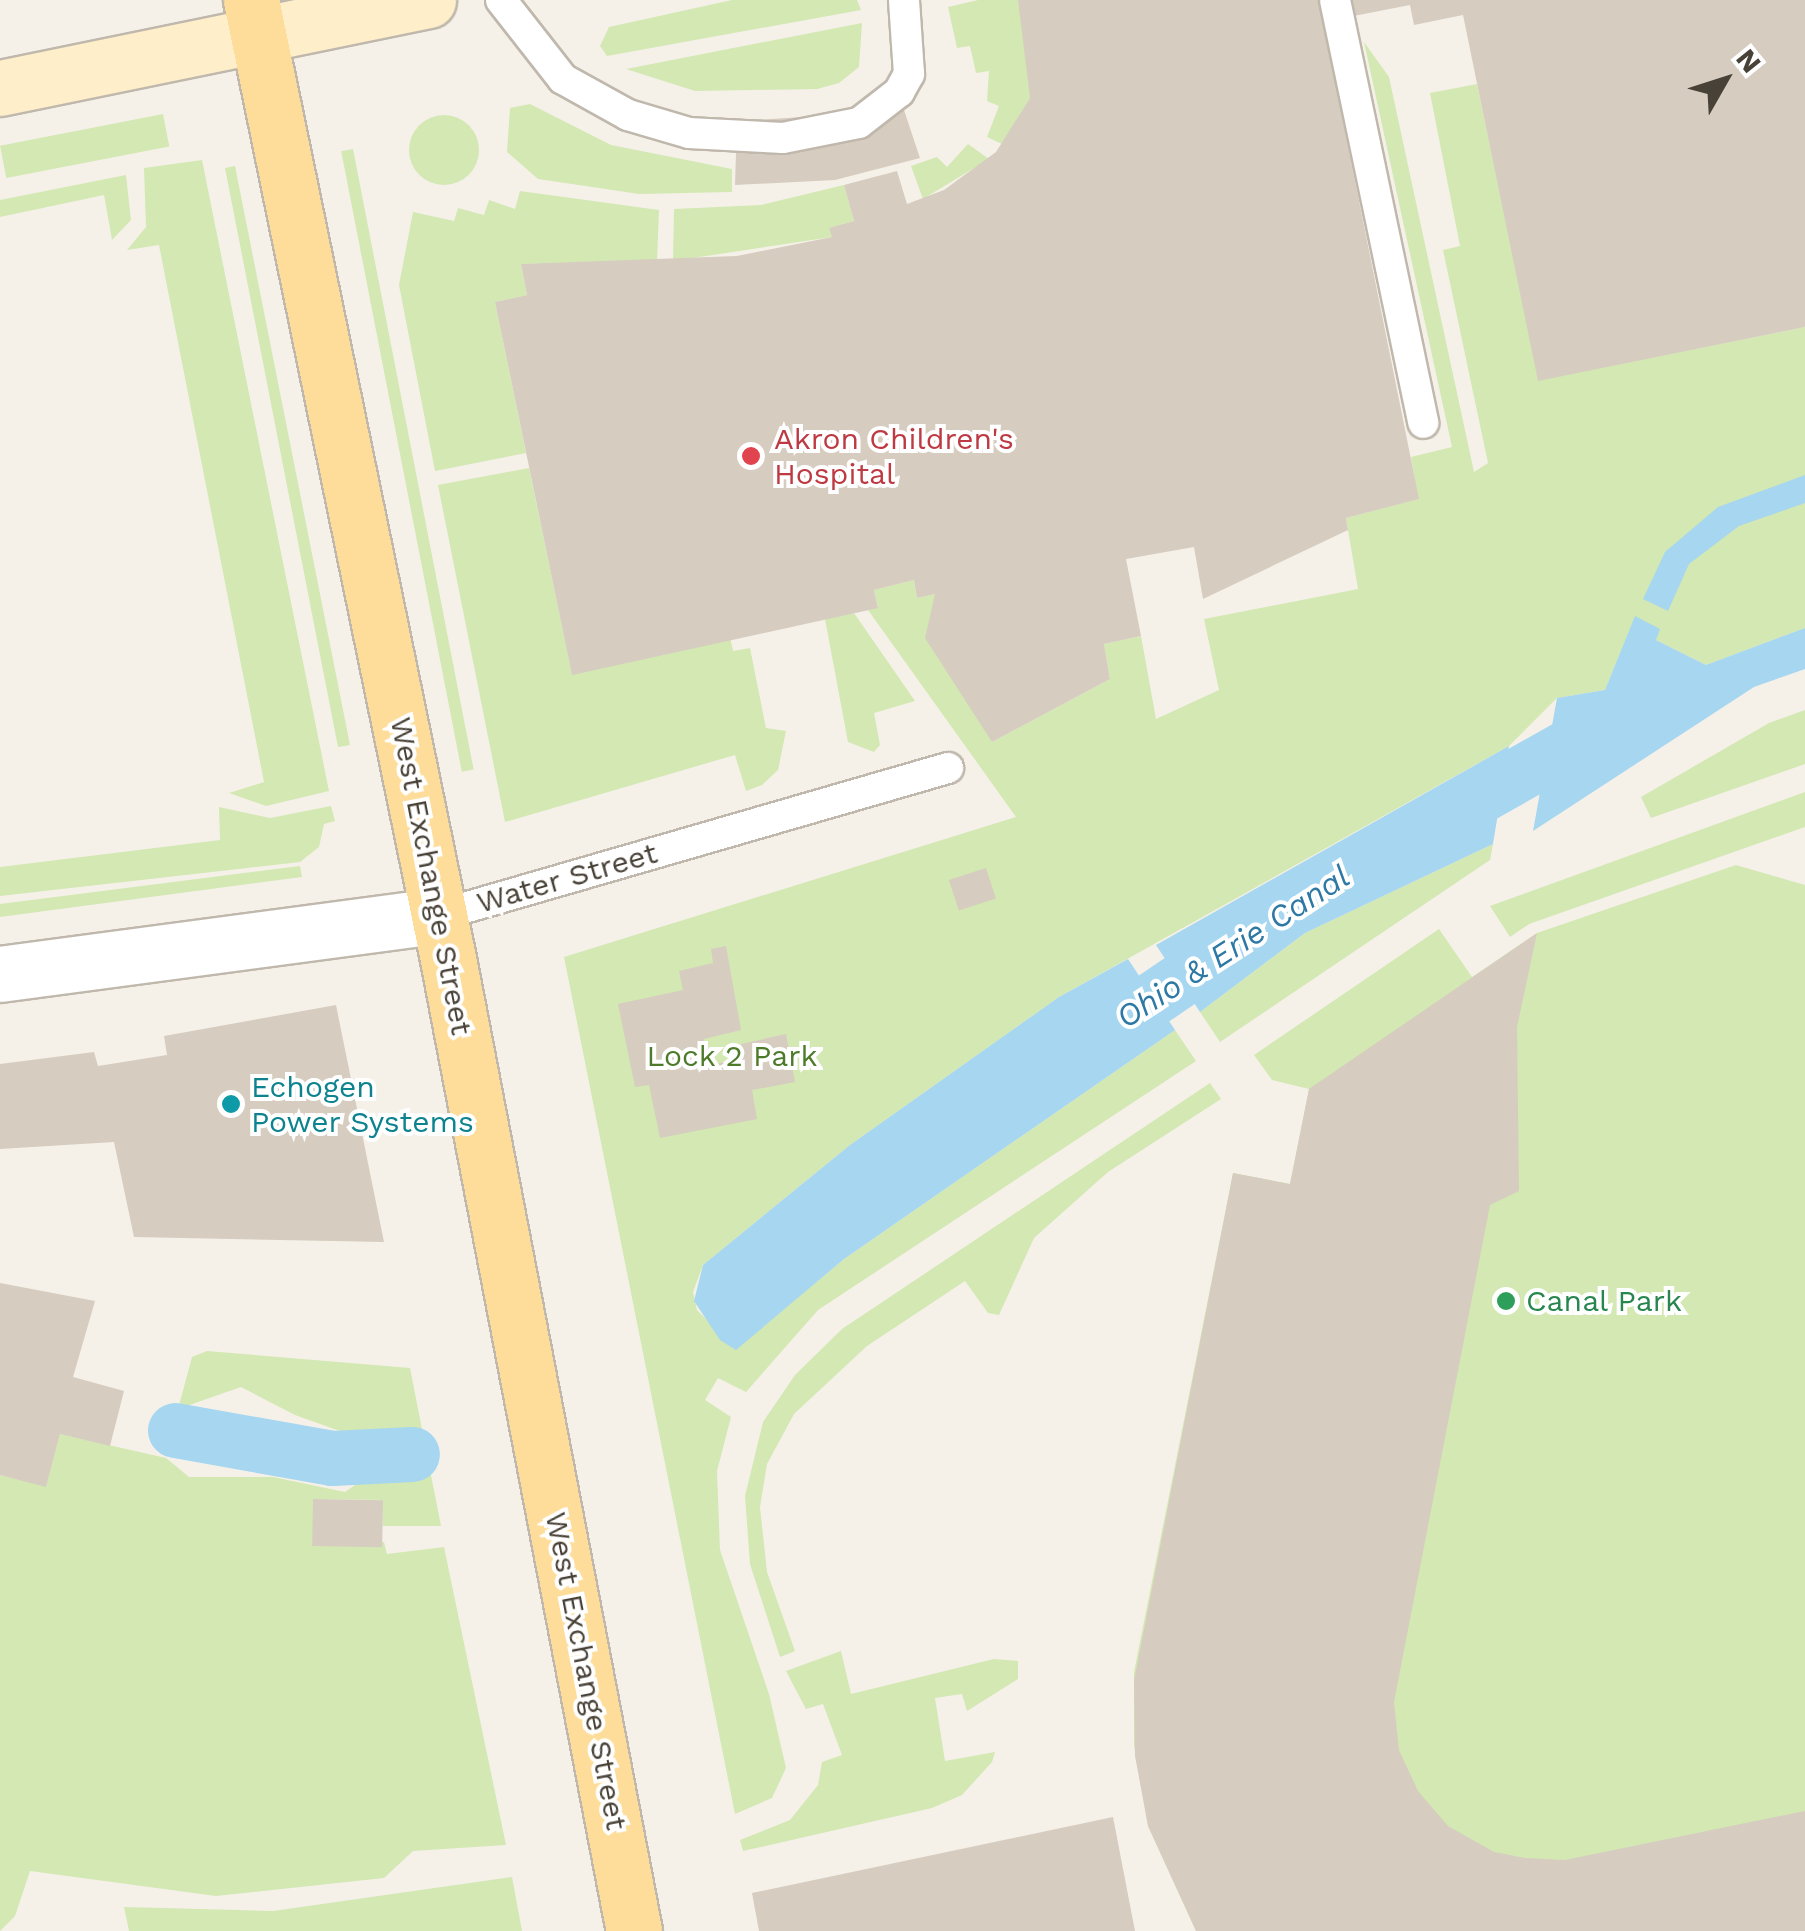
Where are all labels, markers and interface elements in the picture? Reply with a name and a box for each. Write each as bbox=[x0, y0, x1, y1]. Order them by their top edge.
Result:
north arrow bbox=[1675, 30, 1775, 130]
text: N bbox=[1729, 42, 1768, 79]
place label: Akron Children's Hospital bbox=[774, 421, 1014, 492]
marker: Akron Children's Hospital bbox=[738, 443, 764, 469]
street label: West Exchange Street bbox=[383, 714, 479, 1038]
street label: Water Street bbox=[472, 835, 662, 921]
water label: Ohio & Erie Canal bbox=[1109, 857, 1357, 1037]
park label: Lock 2 Park bbox=[646, 1038, 818, 1074]
place label: Echogen Power Systems bbox=[251, 1069, 475, 1140]
marker: Echogen Power Systems bbox=[220, 1093, 242, 1115]
place label: Canal Park bbox=[1526, 1283, 1683, 1319]
marker: Canal Park bbox=[1495, 1290, 1517, 1312]
street label: West Exchange Street bbox=[538, 1509, 634, 1833]

